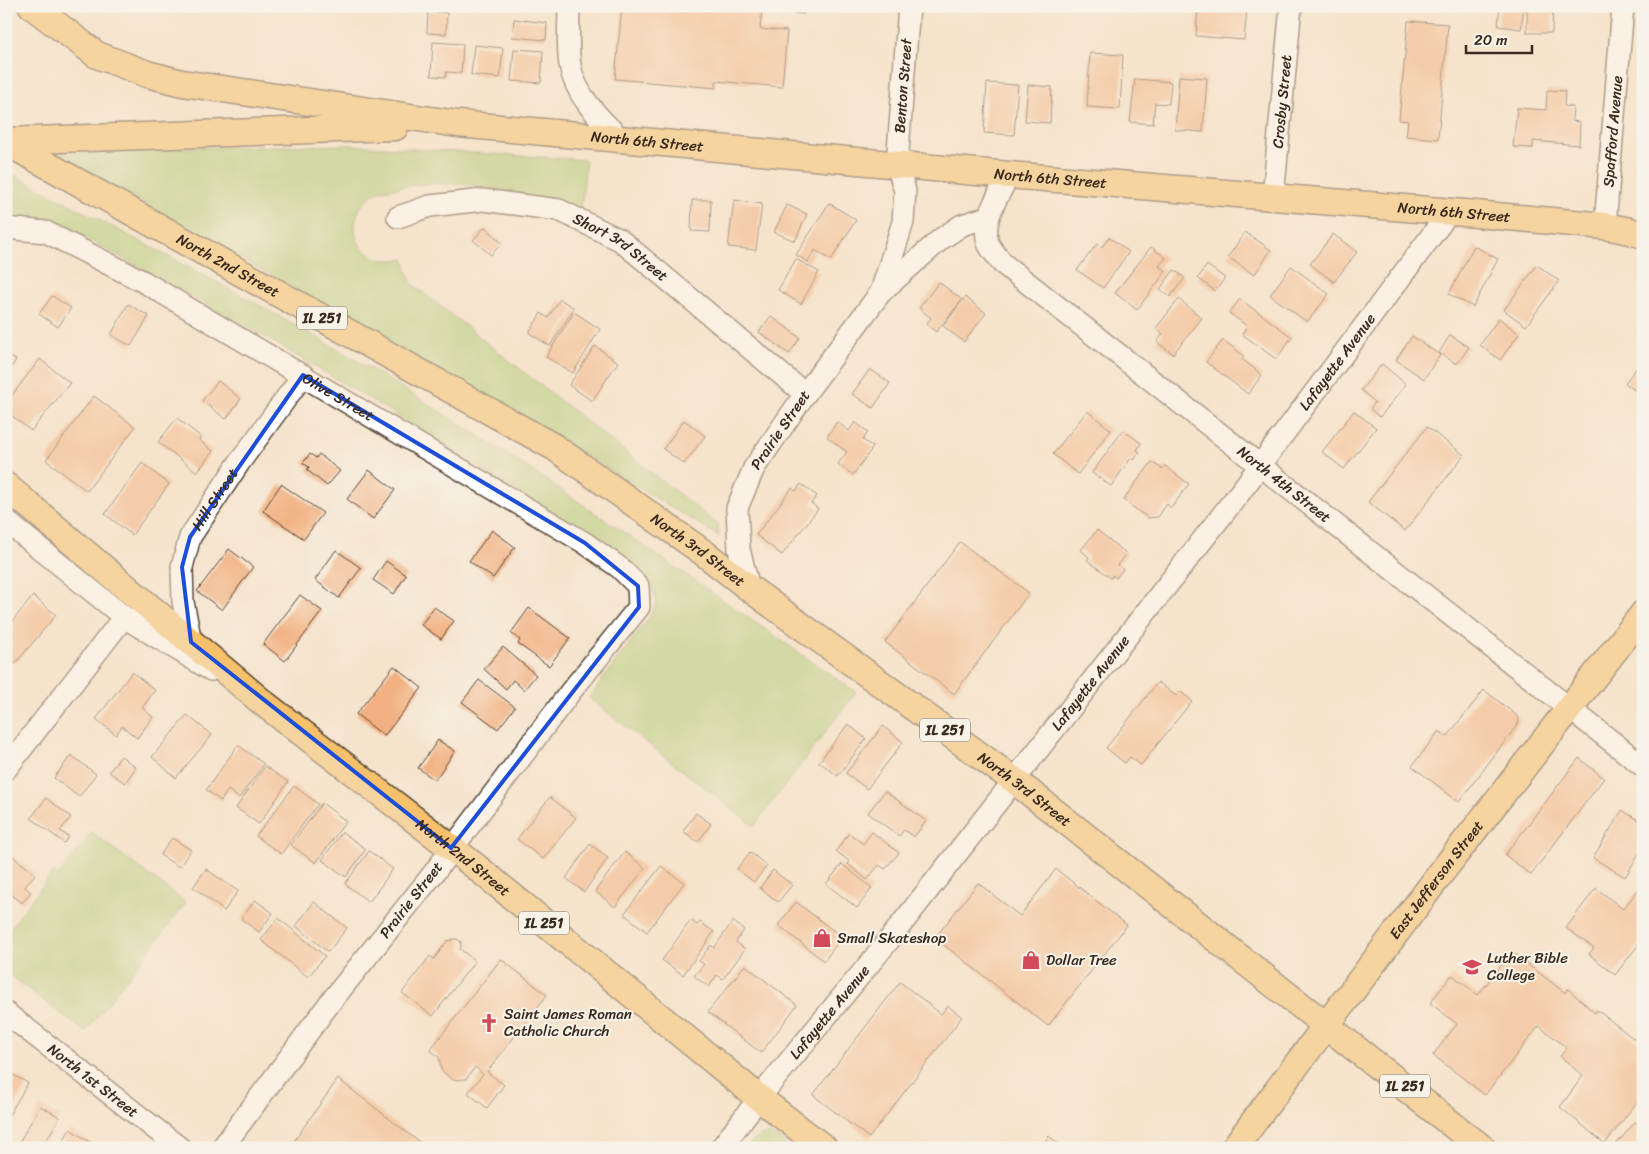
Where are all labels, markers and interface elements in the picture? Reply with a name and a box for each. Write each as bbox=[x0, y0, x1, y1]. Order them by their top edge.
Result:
scale bar bbox=[1466, 22, 1533, 54]
text: 20 m bbox=[1474, 27, 1508, 53]
street label: Benton Street bbox=[886, 37, 920, 134]
street label: Crosby Street bbox=[1265, 53, 1299, 149]
street label: Spafford Avenue bbox=[1595, 74, 1630, 188]
street label: North 6th Street bbox=[590, 123, 705, 160]
street label: North 6th Street bbox=[993, 161, 1108, 196]
street label: North 6th Street bbox=[1397, 194, 1512, 230]
street label: Short 3rd Street bbox=[568, 206, 674, 288]
street label: North 2nd Street bbox=[171, 226, 285, 305]
road number: IL 251 bbox=[297, 306, 347, 330]
street label: Lafayette Avenue bbox=[1292, 307, 1383, 416]
street label: Olive Street bbox=[297, 365, 380, 429]
street label: Prairie Street bbox=[743, 384, 817, 475]
street label: North 4th Street bbox=[1231, 439, 1337, 530]
street label: Hill Street bbox=[185, 462, 246, 536]
street label: North 3rd Street bbox=[645, 506, 751, 594]
street label: Lafayette Avenue bbox=[1044, 629, 1137, 737]
road number: IL 251 bbox=[920, 718, 970, 742]
street label: North 3rd Street bbox=[972, 745, 1077, 834]
street label: North 2nd Street bbox=[410, 812, 517, 903]
street label: East Jefferson Street bbox=[1382, 814, 1491, 945]
street label: Prairie Street bbox=[372, 855, 450, 944]
road number: IL 251 bbox=[519, 911, 569, 934]
place label: Small Skateshop bbox=[837, 925, 946, 951]
shop icon: Small Skateshop bbox=[811, 927, 833, 949]
place label: Luther Bible College bbox=[1487, 945, 1568, 988]
place label: Dollar Tree bbox=[1046, 947, 1117, 973]
shop icon: Dollar Tree bbox=[1020, 949, 1042, 971]
school or university icon: Luther Bible College bbox=[1461, 956, 1483, 978]
street label: Lafayette Avenue bbox=[783, 959, 877, 1065]
place label: Saint James Roman Catholic Church bbox=[504, 1001, 632, 1044]
church icon: Saint James Roman Catholic Church bbox=[478, 1012, 500, 1034]
street label: North 1st Street bbox=[41, 1036, 145, 1125]
road number: IL 251 bbox=[1380, 1074, 1430, 1098]

